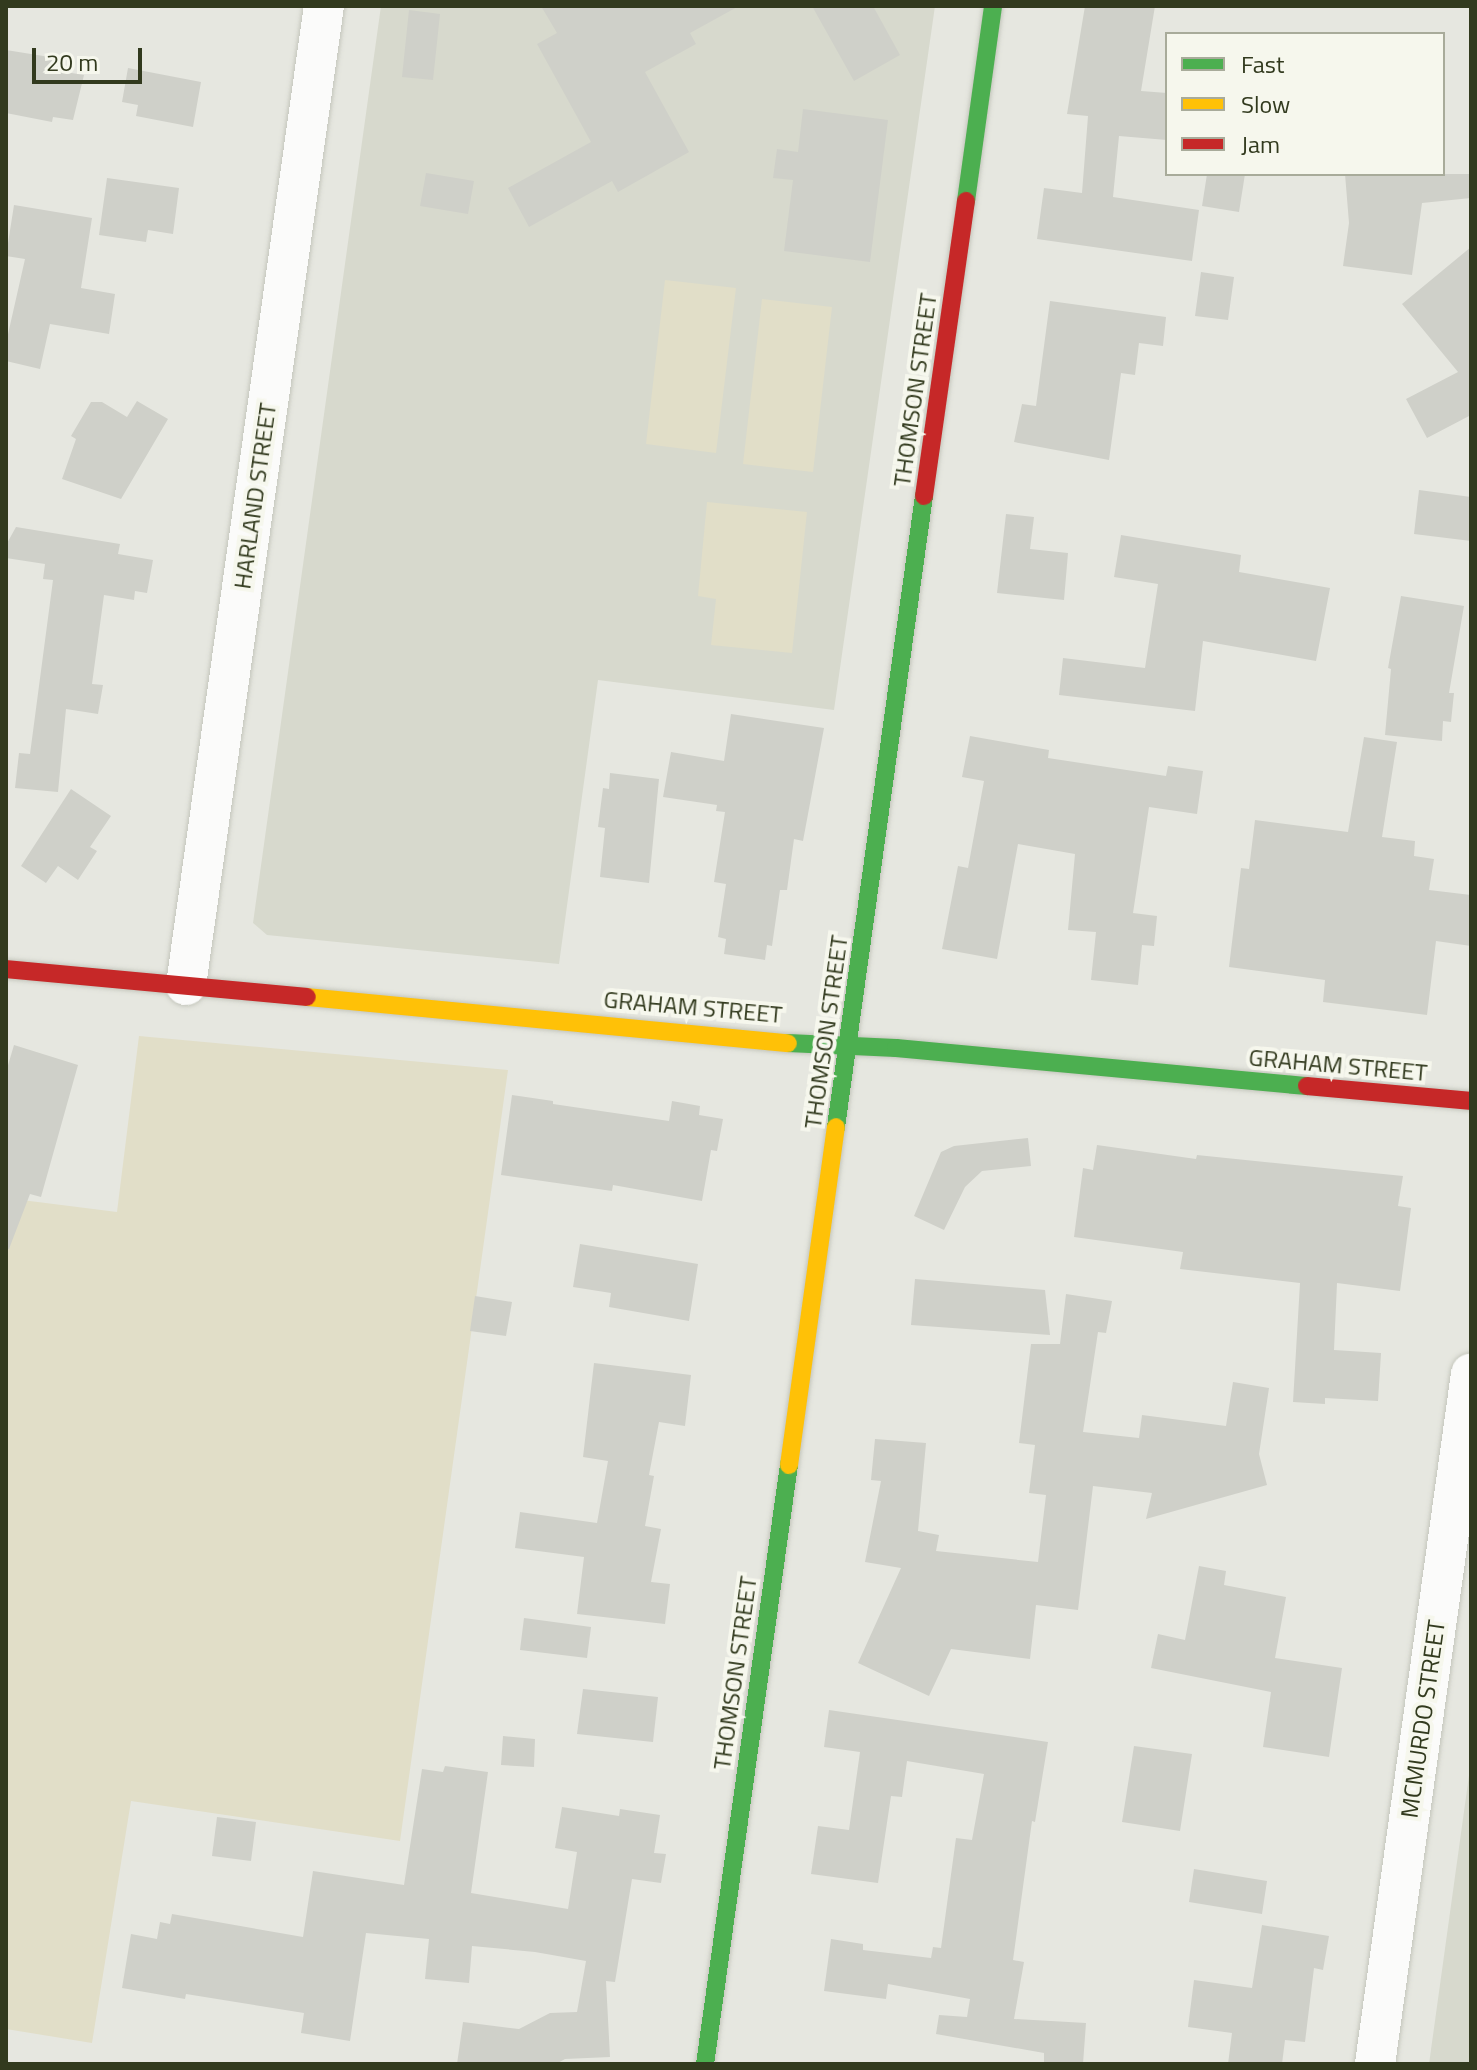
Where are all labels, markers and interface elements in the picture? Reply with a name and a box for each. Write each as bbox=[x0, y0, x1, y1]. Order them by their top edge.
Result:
scale bar bbox=[36, 32, 146, 82]
legend bbox=[1165, 32, 1445, 176]
text: 20 m bbox=[46, 44, 98, 80]
text: Fast bbox=[1241, 46, 1284, 82]
text: Slow bbox=[1241, 86, 1290, 122]
text: Jam bbox=[1241, 126, 1280, 162]
street label: THOMSON STREET bbox=[887, 292, 943, 488]
street label: HARLAND STREET bbox=[228, 401, 282, 591]
street label: THOMSON STREET bbox=[798, 934, 854, 1130]
street label: GRAHAM STREET bbox=[602, 985, 784, 1029]
street label: GRAHAM STREET bbox=[1247, 1043, 1429, 1087]
street label: THOMSON STREET bbox=[707, 1575, 763, 1771]
street label: MCMURDO STREET bbox=[1395, 1618, 1451, 1820]

